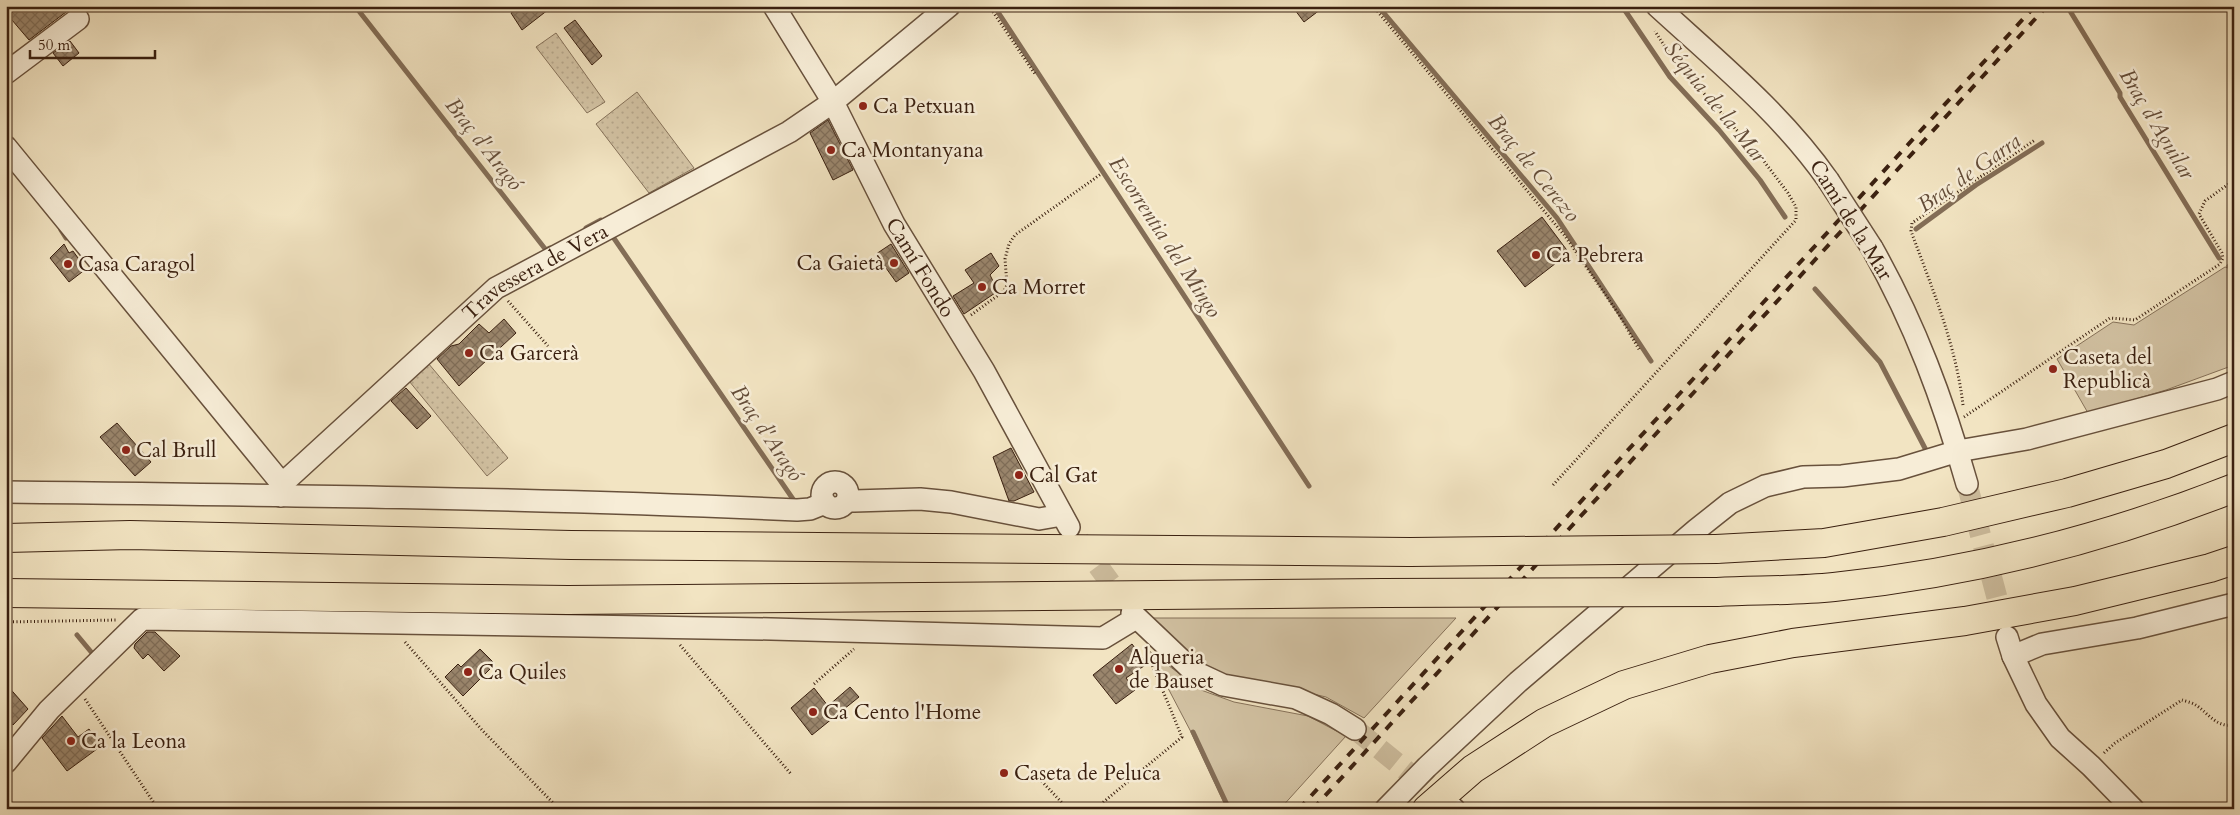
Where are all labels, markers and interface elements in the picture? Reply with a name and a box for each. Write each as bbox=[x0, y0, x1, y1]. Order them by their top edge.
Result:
scale bar bbox=[30, 28, 155, 60]
text: 50 m bbox=[38, 35, 70, 55]
water label: Séquia de la Mar bbox=[1657, 35, 1774, 170]
water label: Braç d'Aguilar bbox=[2112, 63, 2202, 186]
water label: Braç d'Aragó bbox=[438, 91, 530, 197]
place label: Ca Petxuan bbox=[873, 92, 975, 121]
marker: Ca Petxuan bbox=[857, 100, 869, 112]
water label: Braç de Cerezo bbox=[1481, 107, 1587, 229]
water label: Braç de Garra bbox=[1911, 126, 2027, 220]
place label: Ca Montanyana bbox=[841, 136, 984, 165]
marker: Ca Montanyana bbox=[825, 144, 837, 156]
water label: Escorrentia del Mingo bbox=[1101, 150, 1229, 324]
street label: Camí de la Mar bbox=[1802, 154, 1900, 286]
street label: Camí Fondo bbox=[879, 212, 962, 323]
street label: Travessera de Vera bbox=[456, 216, 613, 327]
place label: Ca Pebrera bbox=[1546, 241, 1644, 270]
place label: Ca Gaietà bbox=[796, 249, 884, 278]
marker: Ca Pebrera bbox=[1530, 249, 1542, 261]
place label: Casa Caragol bbox=[78, 250, 195, 279]
marker: Ca Gaietà bbox=[888, 257, 900, 269]
marker: Casa Caragol bbox=[62, 258, 74, 270]
place label: Ca Morret bbox=[992, 273, 1086, 302]
marker: Ca Morret bbox=[976, 281, 988, 293]
place label: Ca Garcerà bbox=[479, 339, 579, 368]
place label: Caseta del Republicà bbox=[2063, 343, 2152, 396]
marker: Ca Garcerà bbox=[463, 347, 475, 359]
marker: Caseta del Republicà bbox=[2047, 363, 2059, 375]
water label: Braç d'Aragó bbox=[724, 379, 811, 488]
place label: Cal Brull bbox=[136, 436, 216, 465]
marker: Cal Brull bbox=[120, 444, 132, 456]
place label: Cal Gat bbox=[1029, 461, 1098, 490]
marker: Cal Gat bbox=[1013, 469, 1025, 481]
place label: Alqueria de Bauset bbox=[1129, 643, 1214, 696]
place label: Ca Quiles bbox=[478, 658, 566, 687]
marker: Alqueria de Bauset bbox=[1113, 663, 1125, 675]
marker: Ca Quiles bbox=[462, 666, 474, 678]
place label: Ca Cento l'Home bbox=[823, 698, 981, 727]
marker: Ca Cento l'Home bbox=[807, 706, 819, 718]
place label: Ca la Leona bbox=[81, 727, 186, 756]
marker: Ca la Leona bbox=[65, 735, 77, 747]
place label: Caseta de Peluca bbox=[1014, 759, 1161, 788]
marker: Caseta de Peluca bbox=[998, 767, 1010, 779]

